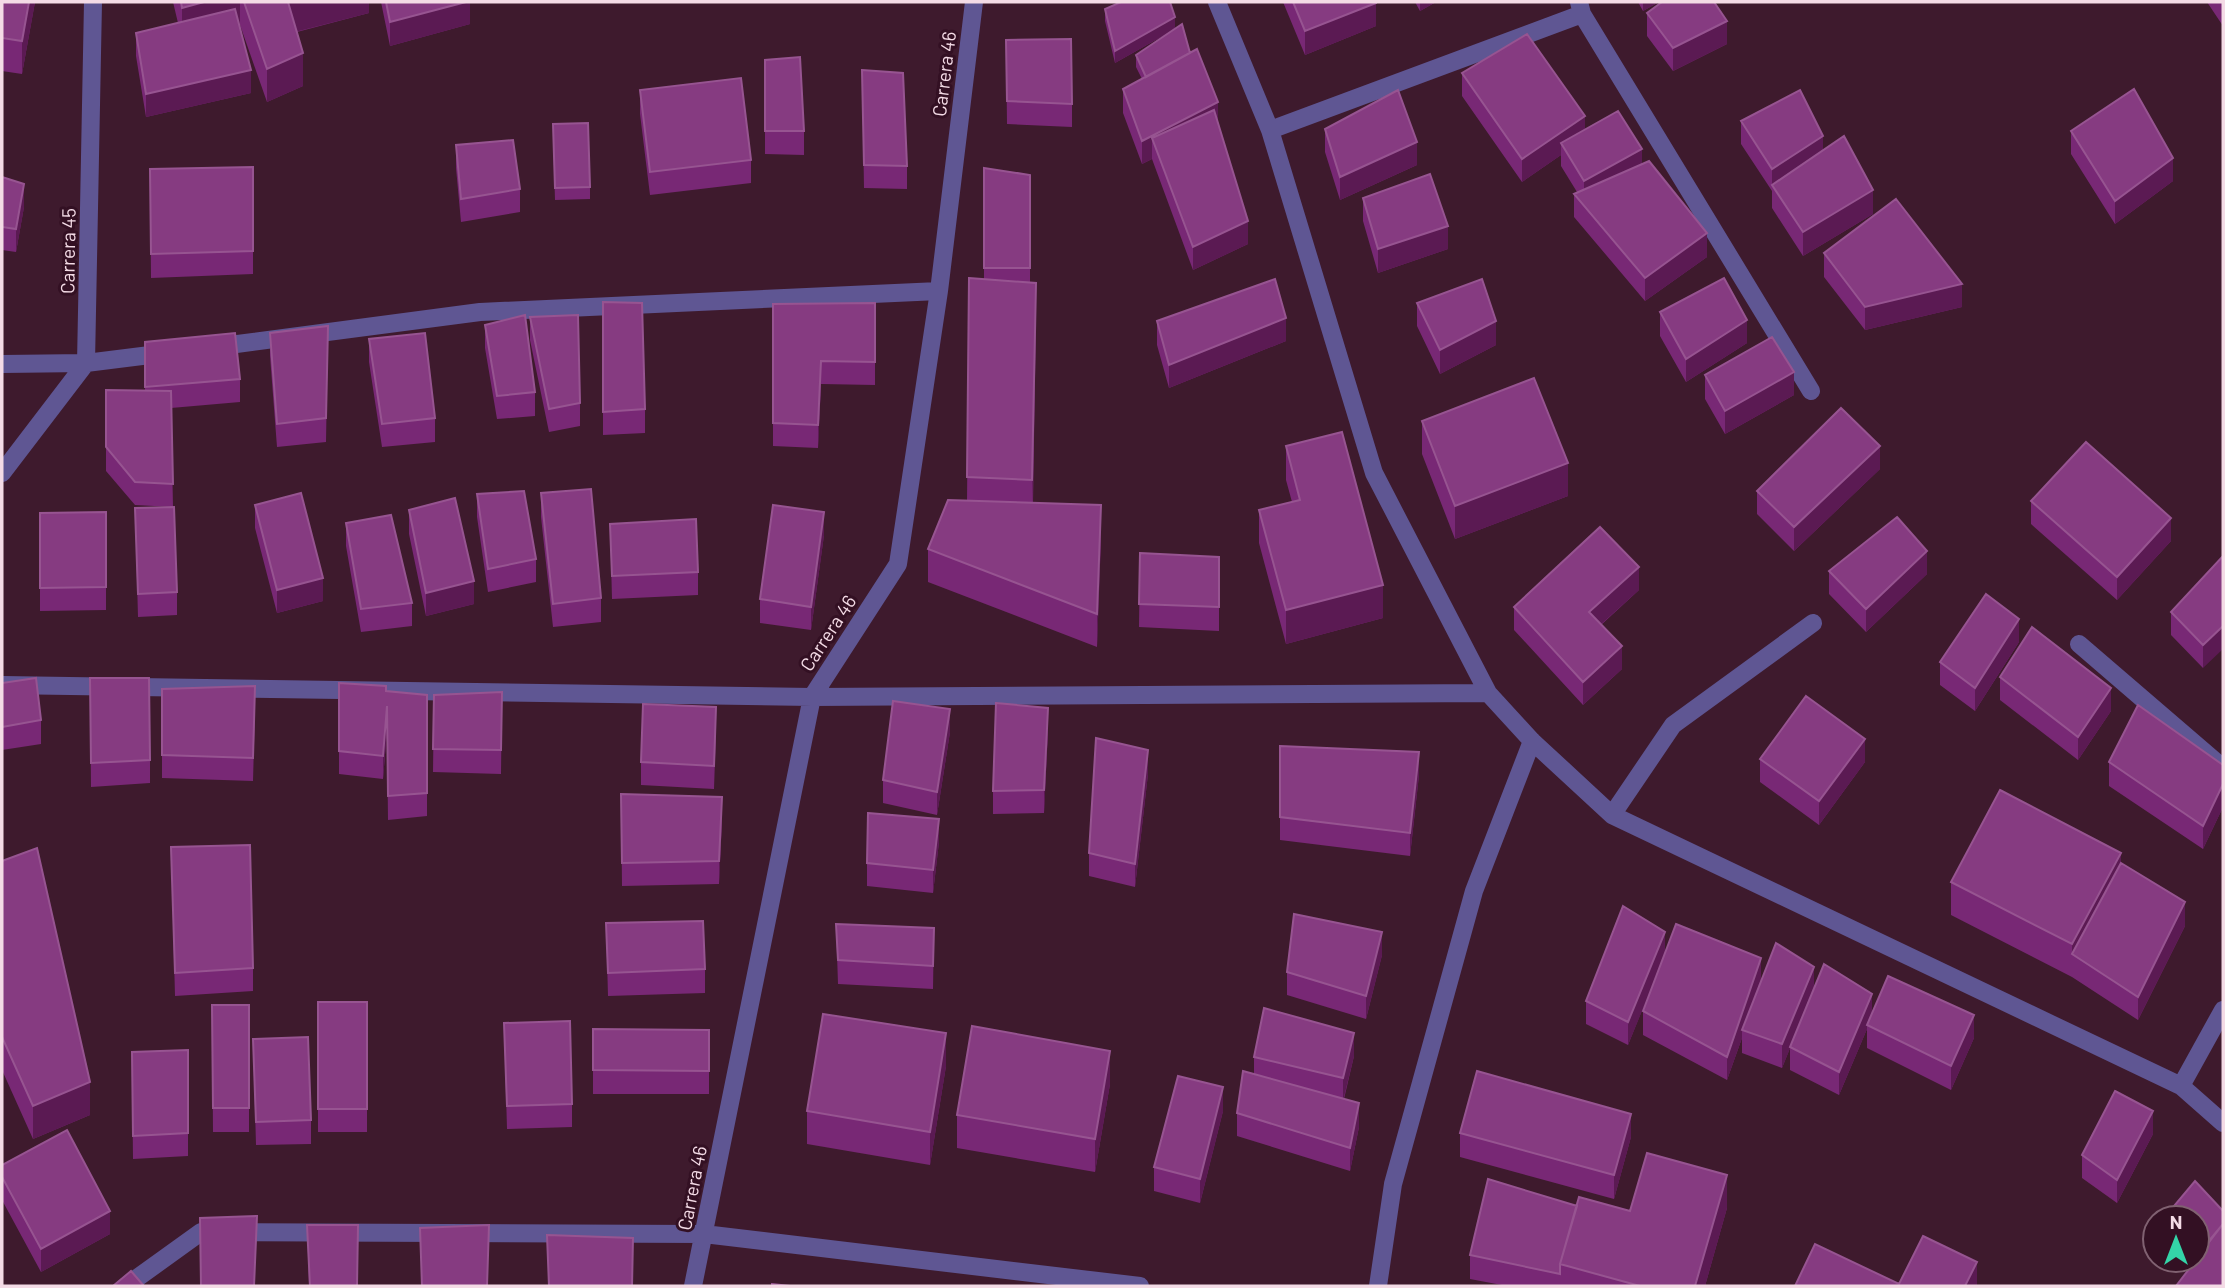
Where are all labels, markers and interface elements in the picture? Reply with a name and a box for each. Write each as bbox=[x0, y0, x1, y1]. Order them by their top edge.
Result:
street label: Carrera 46 bbox=[927, 30, 960, 118]
street label: Carrera 45 bbox=[55, 208, 80, 294]
street label: Carrera 46 bbox=[795, 591, 861, 675]
street label: Carrera 46 bbox=[672, 1144, 711, 1232]
north arrow bbox=[2141, 1204, 2211, 1274]
text: N bbox=[2170, 1210, 2182, 1233]

